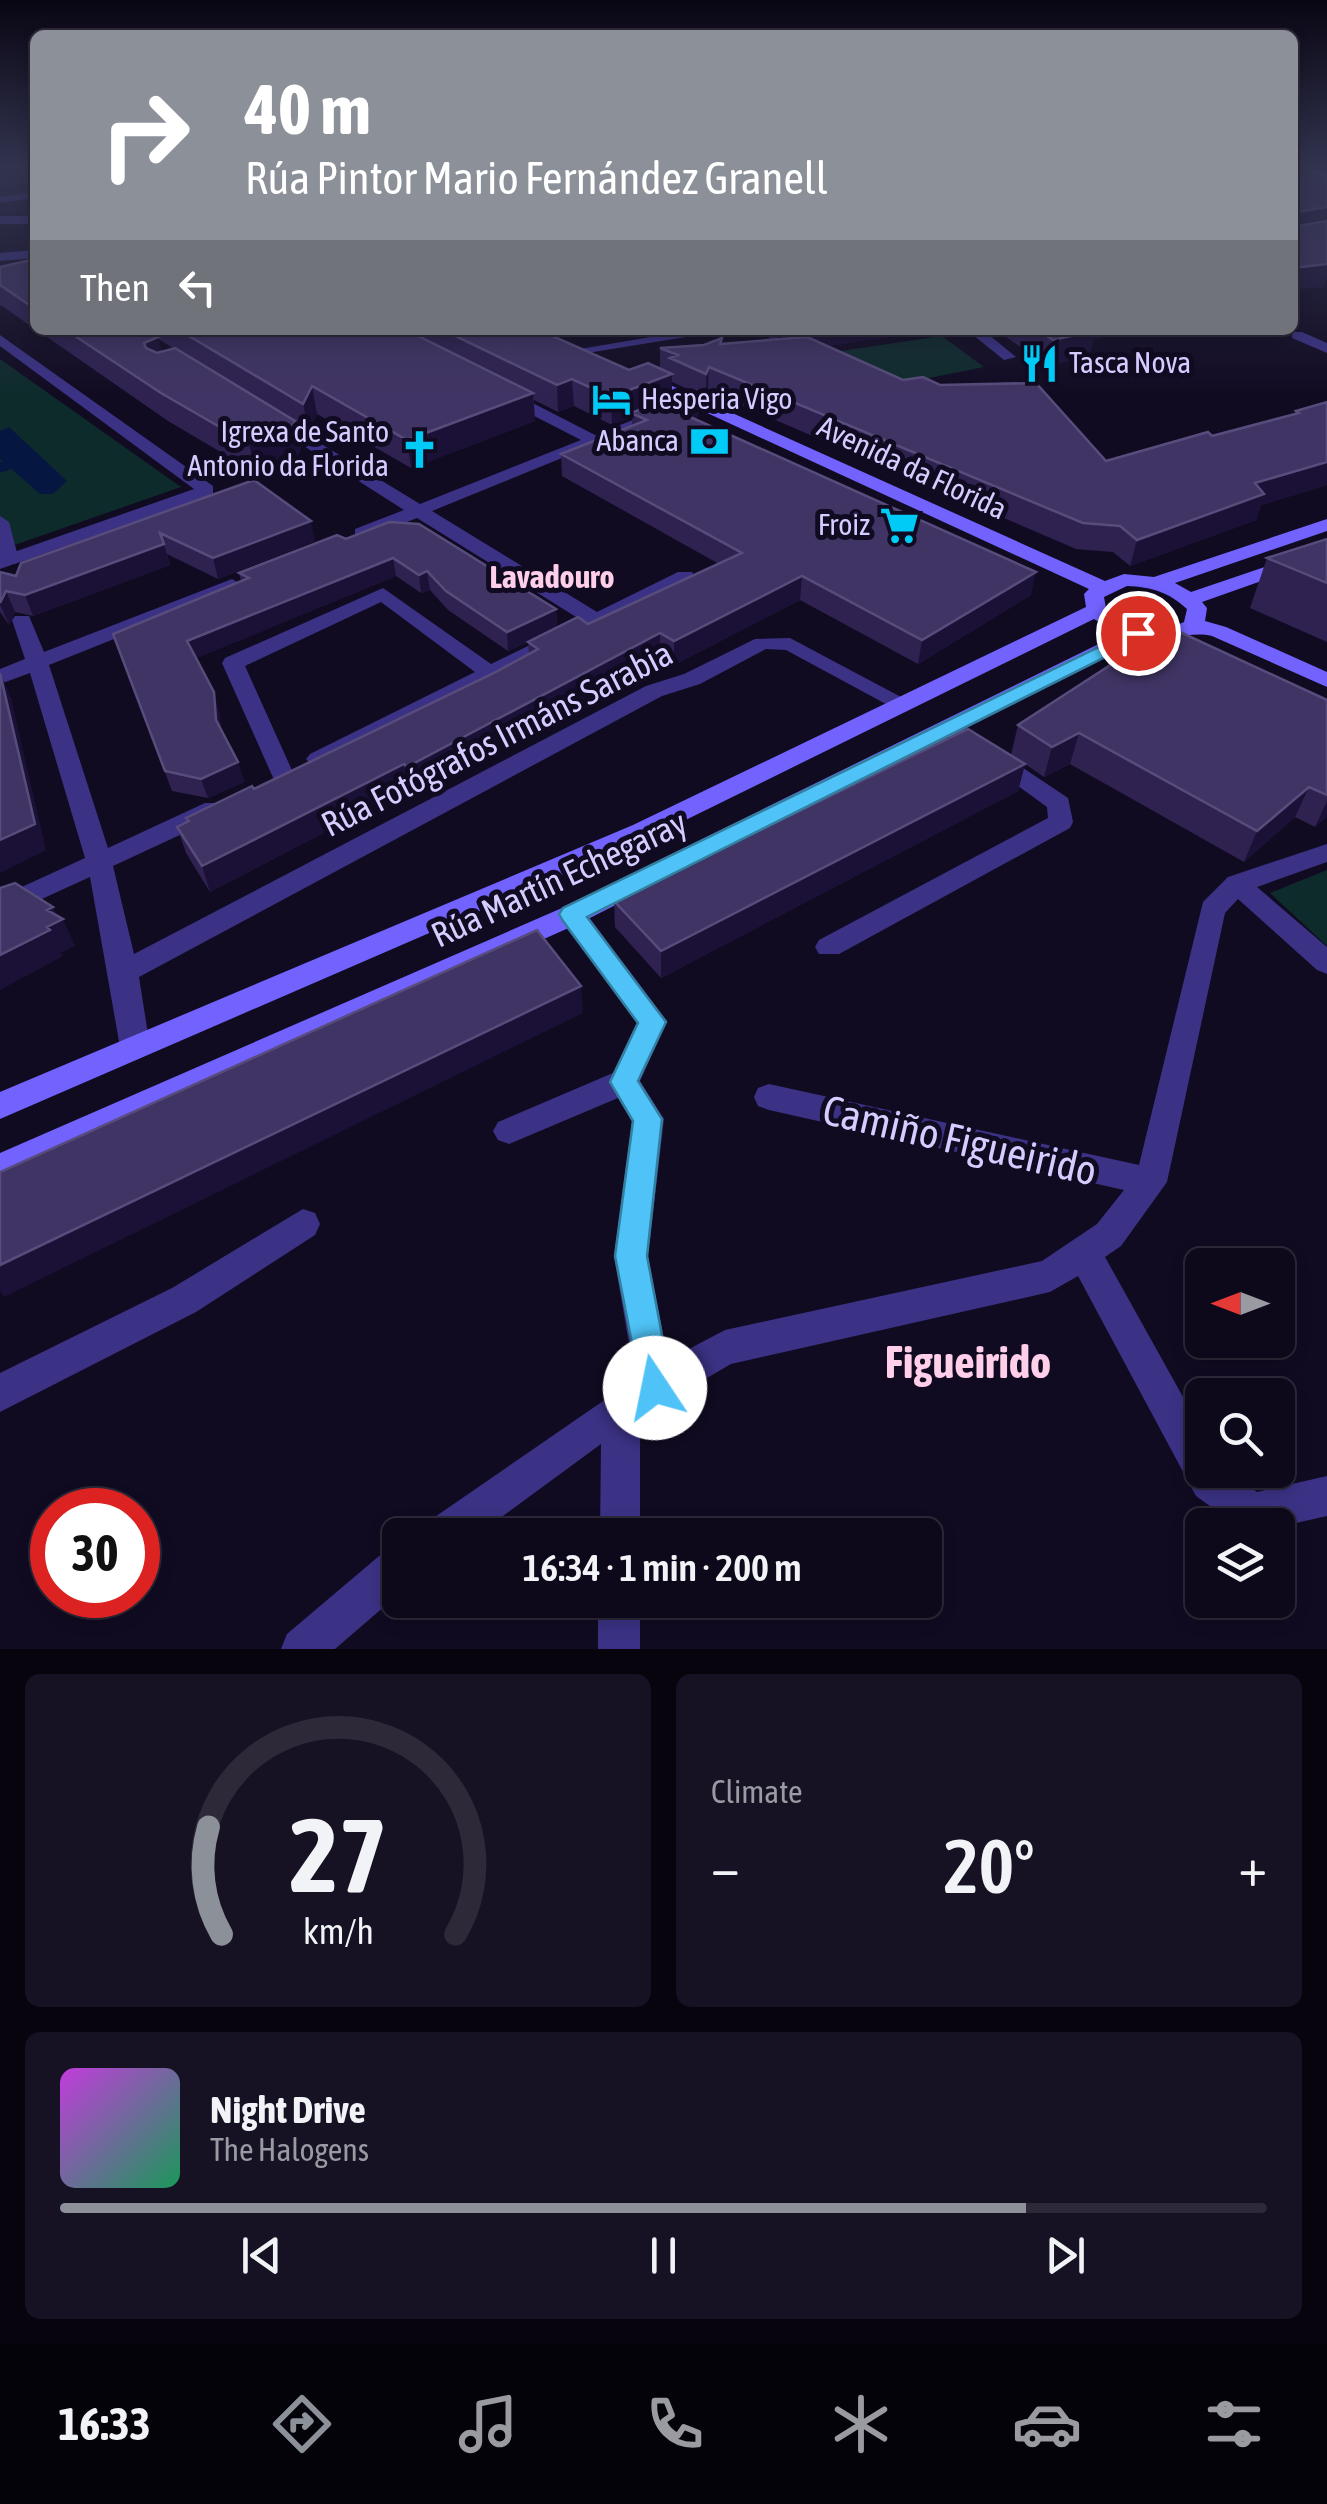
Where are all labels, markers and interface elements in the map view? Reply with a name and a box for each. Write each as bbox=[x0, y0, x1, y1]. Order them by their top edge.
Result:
text: 40 m bbox=[245, 69, 371, 149]
icon: right bbox=[80, 70, 210, 200]
text: Rúa Pintor Mario Fernández Granell bbox=[245, 152, 828, 204]
icon: left bbox=[170, 260, 225, 315]
text: Then bbox=[80, 266, 150, 309]
restaurant icon: Tasca Nova bbox=[1018, 342, 1060, 384]
place label: Tasca Nova bbox=[1069, 345, 1191, 379]
hotel icon: Hesperia Vigo bbox=[590, 378, 632, 420]
place label: Hesperia Vigo bbox=[641, 381, 792, 415]
street label: Avenida da Florida bbox=[813, 409, 1012, 526]
place label: Igrexa de Santo Antonio da Florida bbox=[188, 414, 389, 482]
bank icon: Abanca bbox=[688, 420, 730, 462]
place label: Abanca bbox=[597, 423, 679, 457]
church icon: Igrexa de Santo Antonio da Florida bbox=[398, 428, 440, 470]
supermarket icon: Froiz bbox=[879, 504, 921, 546]
place label: Froiz bbox=[818, 507, 870, 541]
district label: Lavadouro bbox=[489, 558, 615, 595]
pin bbox=[1096, 591, 1181, 676]
icon: arrive bbox=[1111, 606, 1166, 661]
street label: Rúa Fotógrafos Irmáns Sarabia bbox=[314, 632, 679, 844]
street label: Rúa Martín Echegaray bbox=[425, 801, 692, 955]
street label: Camiño Figueirido bbox=[818, 1085, 1102, 1195]
north arrow bbox=[1185, 1248, 1295, 1358]
map controls bbox=[1185, 1248, 1295, 1618]
position arrow bbox=[603, 1336, 707, 1440]
district label: Figueirido bbox=[885, 1336, 1051, 1388]
button: search bbox=[1185, 1378, 1295, 1488]
speed limit sign: 30 bbox=[30, 1488, 160, 1618]
button: layers bbox=[1185, 1508, 1295, 1618]
text: 16:34 · 1 min · 200 m bbox=[522, 1546, 802, 1589]
text: Climate bbox=[711, 1773, 803, 1810]
text: 27 bbox=[289, 1795, 387, 1914]
text: 20° bbox=[943, 1823, 1035, 1909]
text: − bbox=[711, 1835, 740, 1898]
text: + bbox=[1238, 1835, 1267, 1898]
text: km/h bbox=[303, 1911, 373, 1952]
text: Night Drive bbox=[210, 2088, 366, 2131]
text: The Halogens bbox=[210, 2131, 369, 2168]
icon: previous bbox=[234, 2228, 289, 2283]
icon: pause bbox=[636, 2228, 691, 2283]
icon: next bbox=[1038, 2228, 1093, 2283]
icon: directions bbox=[267, 2389, 337, 2459]
icon: music bbox=[453, 2389, 523, 2459]
icon: phone bbox=[640, 2389, 710, 2459]
icon: climate bbox=[826, 2389, 896, 2459]
icon: car bbox=[1012, 2389, 1082, 2459]
icon: filters bbox=[1199, 2389, 1269, 2459]
text: 16:33 bbox=[58, 2398, 151, 2450]

